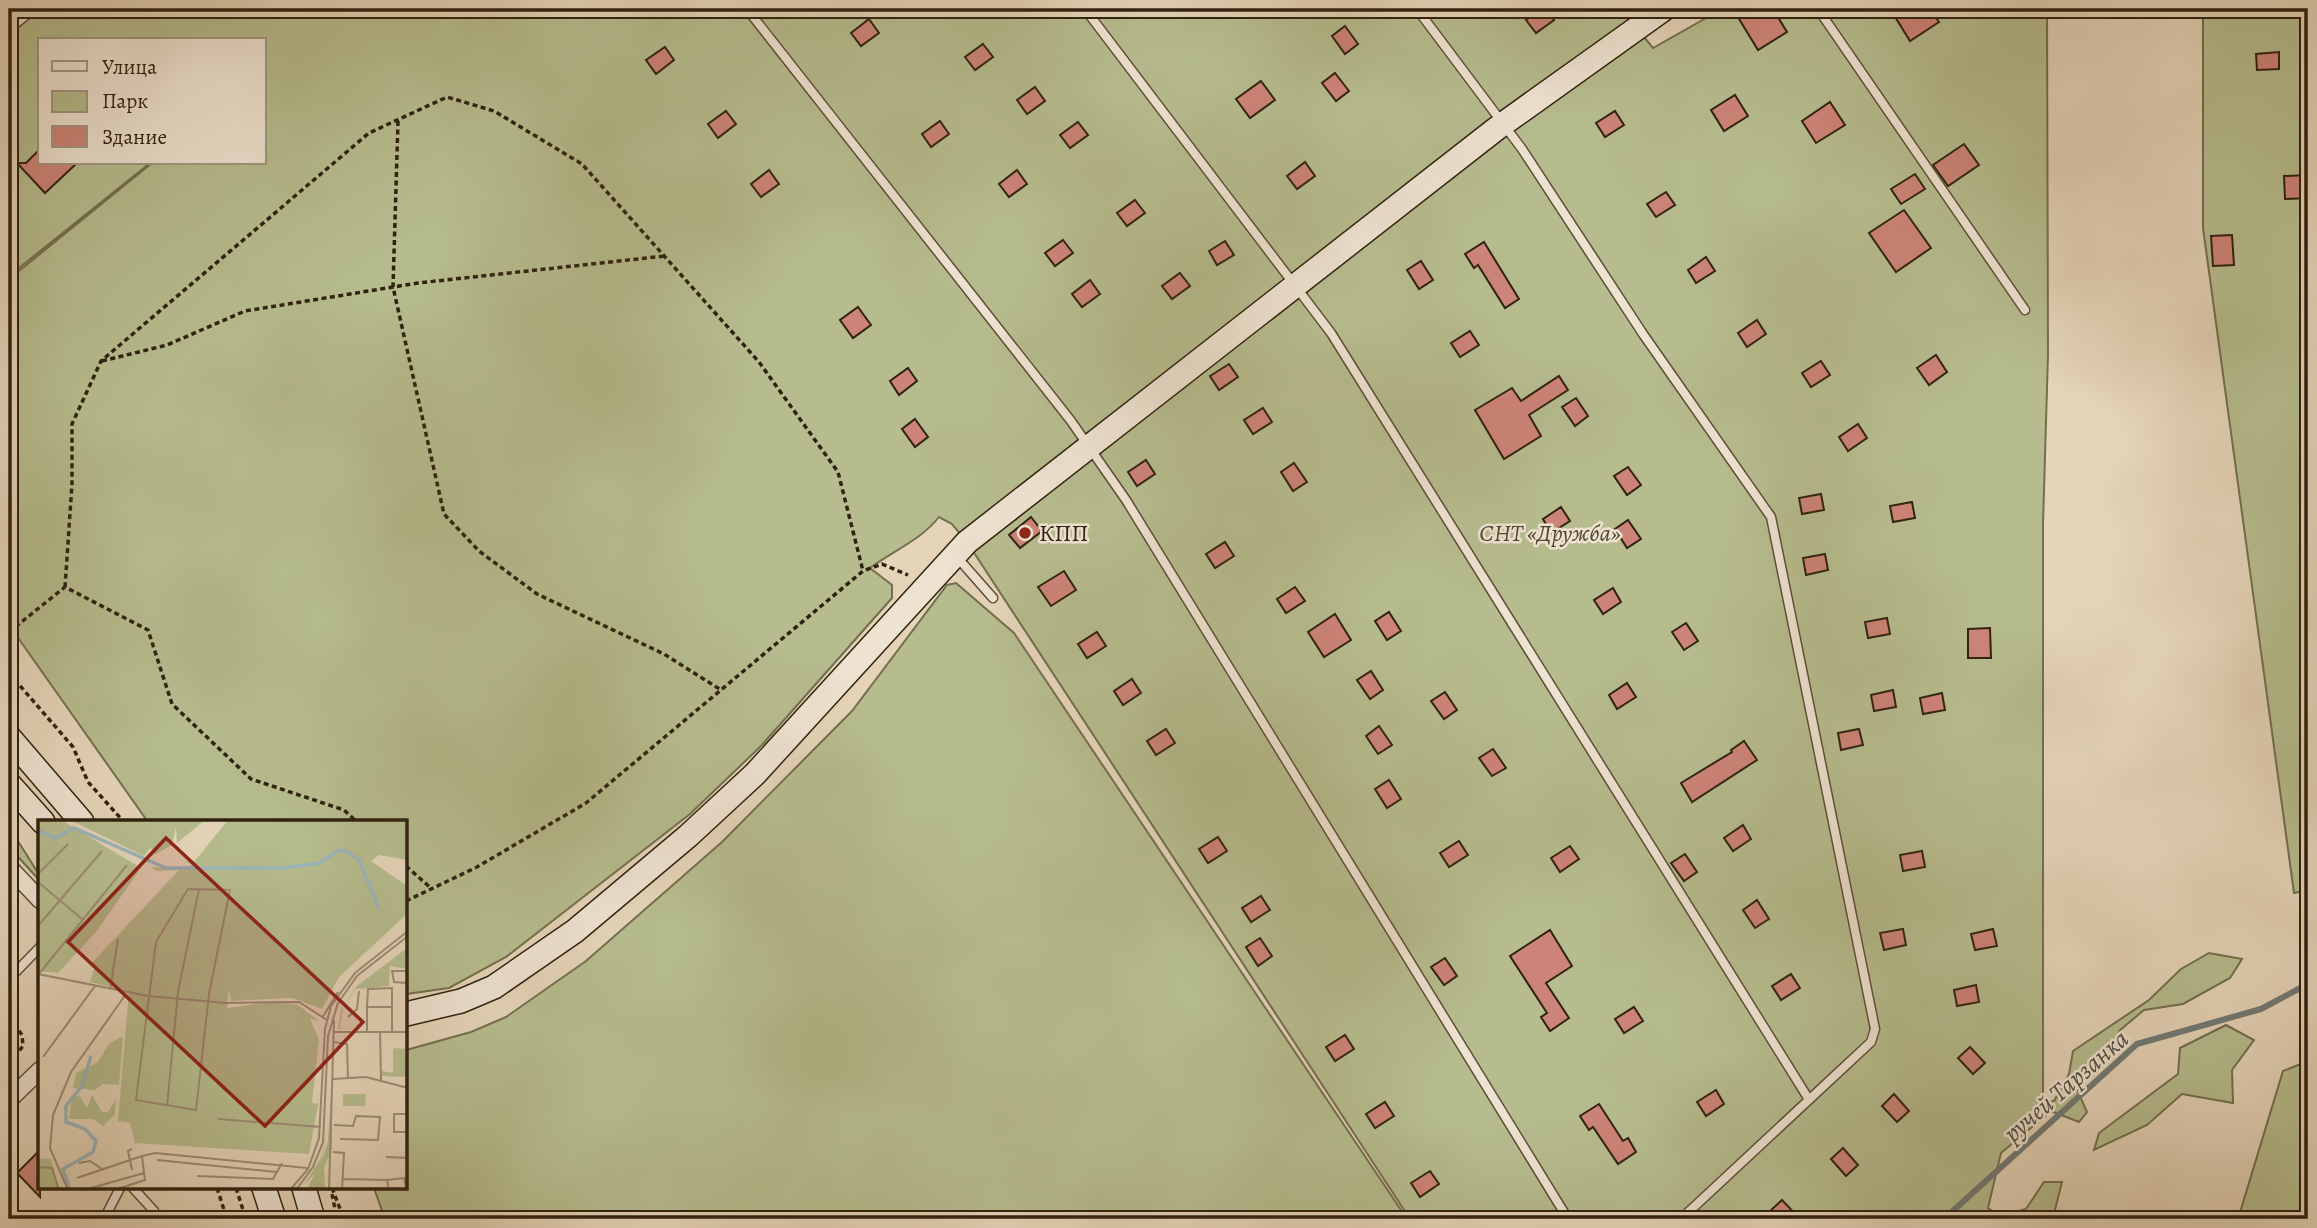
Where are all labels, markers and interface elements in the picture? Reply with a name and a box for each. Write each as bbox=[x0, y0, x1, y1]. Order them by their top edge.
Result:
legend bbox=[38, 38, 266, 164]
text: Улица bbox=[102, 53, 157, 81]
text: Парк bbox=[102, 87, 148, 115]
text: Здание bbox=[102, 123, 167, 151]
place label: КПП bbox=[1039, 517, 1088, 549]
park label: СНТ «Дружба» bbox=[1479, 517, 1621, 549]
marker: КПП bbox=[1017, 525, 1033, 541]
inset map bbox=[38, 820, 408, 1190]
water label: ручей Тарзанка bbox=[1995, 1022, 2136, 1151]

